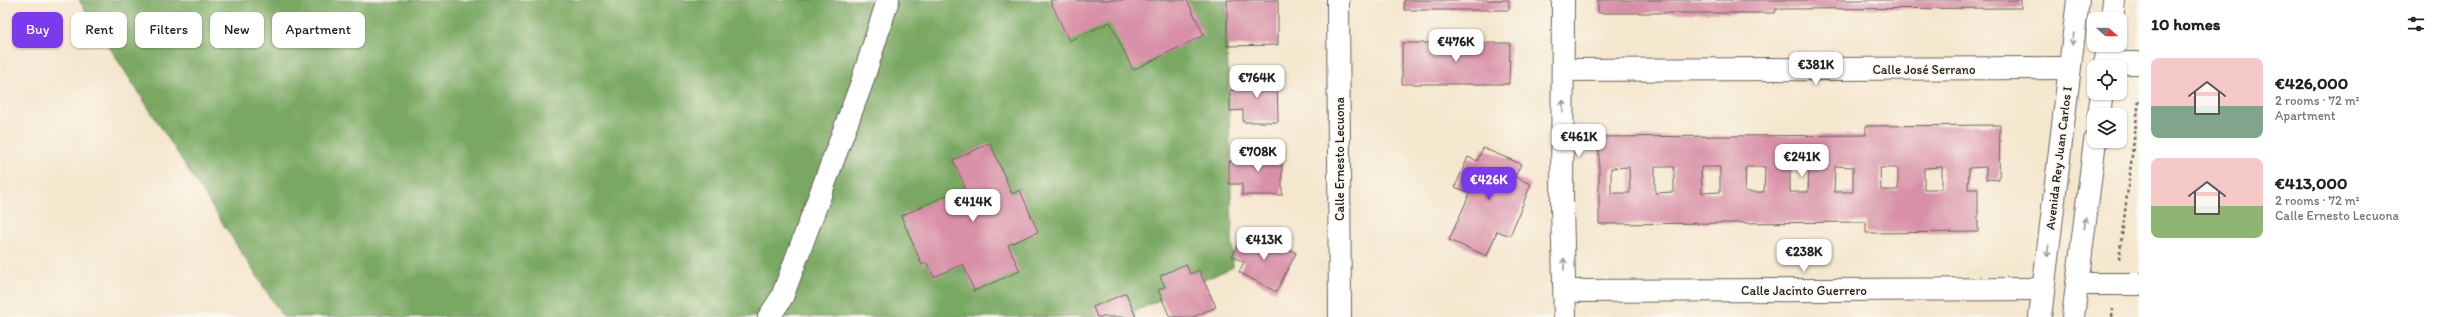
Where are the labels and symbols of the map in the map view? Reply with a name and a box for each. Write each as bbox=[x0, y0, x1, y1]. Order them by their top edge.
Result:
north arrow bbox=[2087, 12, 2127, 52]
pin: €476K bbox=[1428, 29, 1484, 63]
one-way arrow bbox=[2069, 32, 2077, 45]
pin: €381K bbox=[1788, 52, 1844, 86]
street label: Calle José Serrano bbox=[1872, 62, 1976, 77]
pin: €764K bbox=[1229, 65, 1285, 99]
street label: Avenida Rey Juan Carlos I bbox=[2042, 85, 2075, 231]
street label: Calle Ernesto Lecuona bbox=[1332, 96, 1347, 221]
one-way arrow bbox=[1559, 100, 1567, 113]
pin: €461K bbox=[1551, 124, 1607, 158]
pin: €708K bbox=[1230, 139, 1286, 173]
pin: €241K bbox=[1774, 144, 1830, 178]
pin: €426K bbox=[1461, 167, 1517, 201]
pin: €414K bbox=[945, 189, 1001, 223]
one-way arrow bbox=[2081, 217, 2089, 230]
pin: €413K bbox=[1236, 227, 1292, 261]
pin: €238K bbox=[1776, 239, 1832, 273]
one-way arrow bbox=[2044, 244, 2051, 257]
one-way arrow bbox=[1560, 258, 1568, 271]
street label: Calle Jacinto Guerrero bbox=[1741, 283, 1867, 298]

